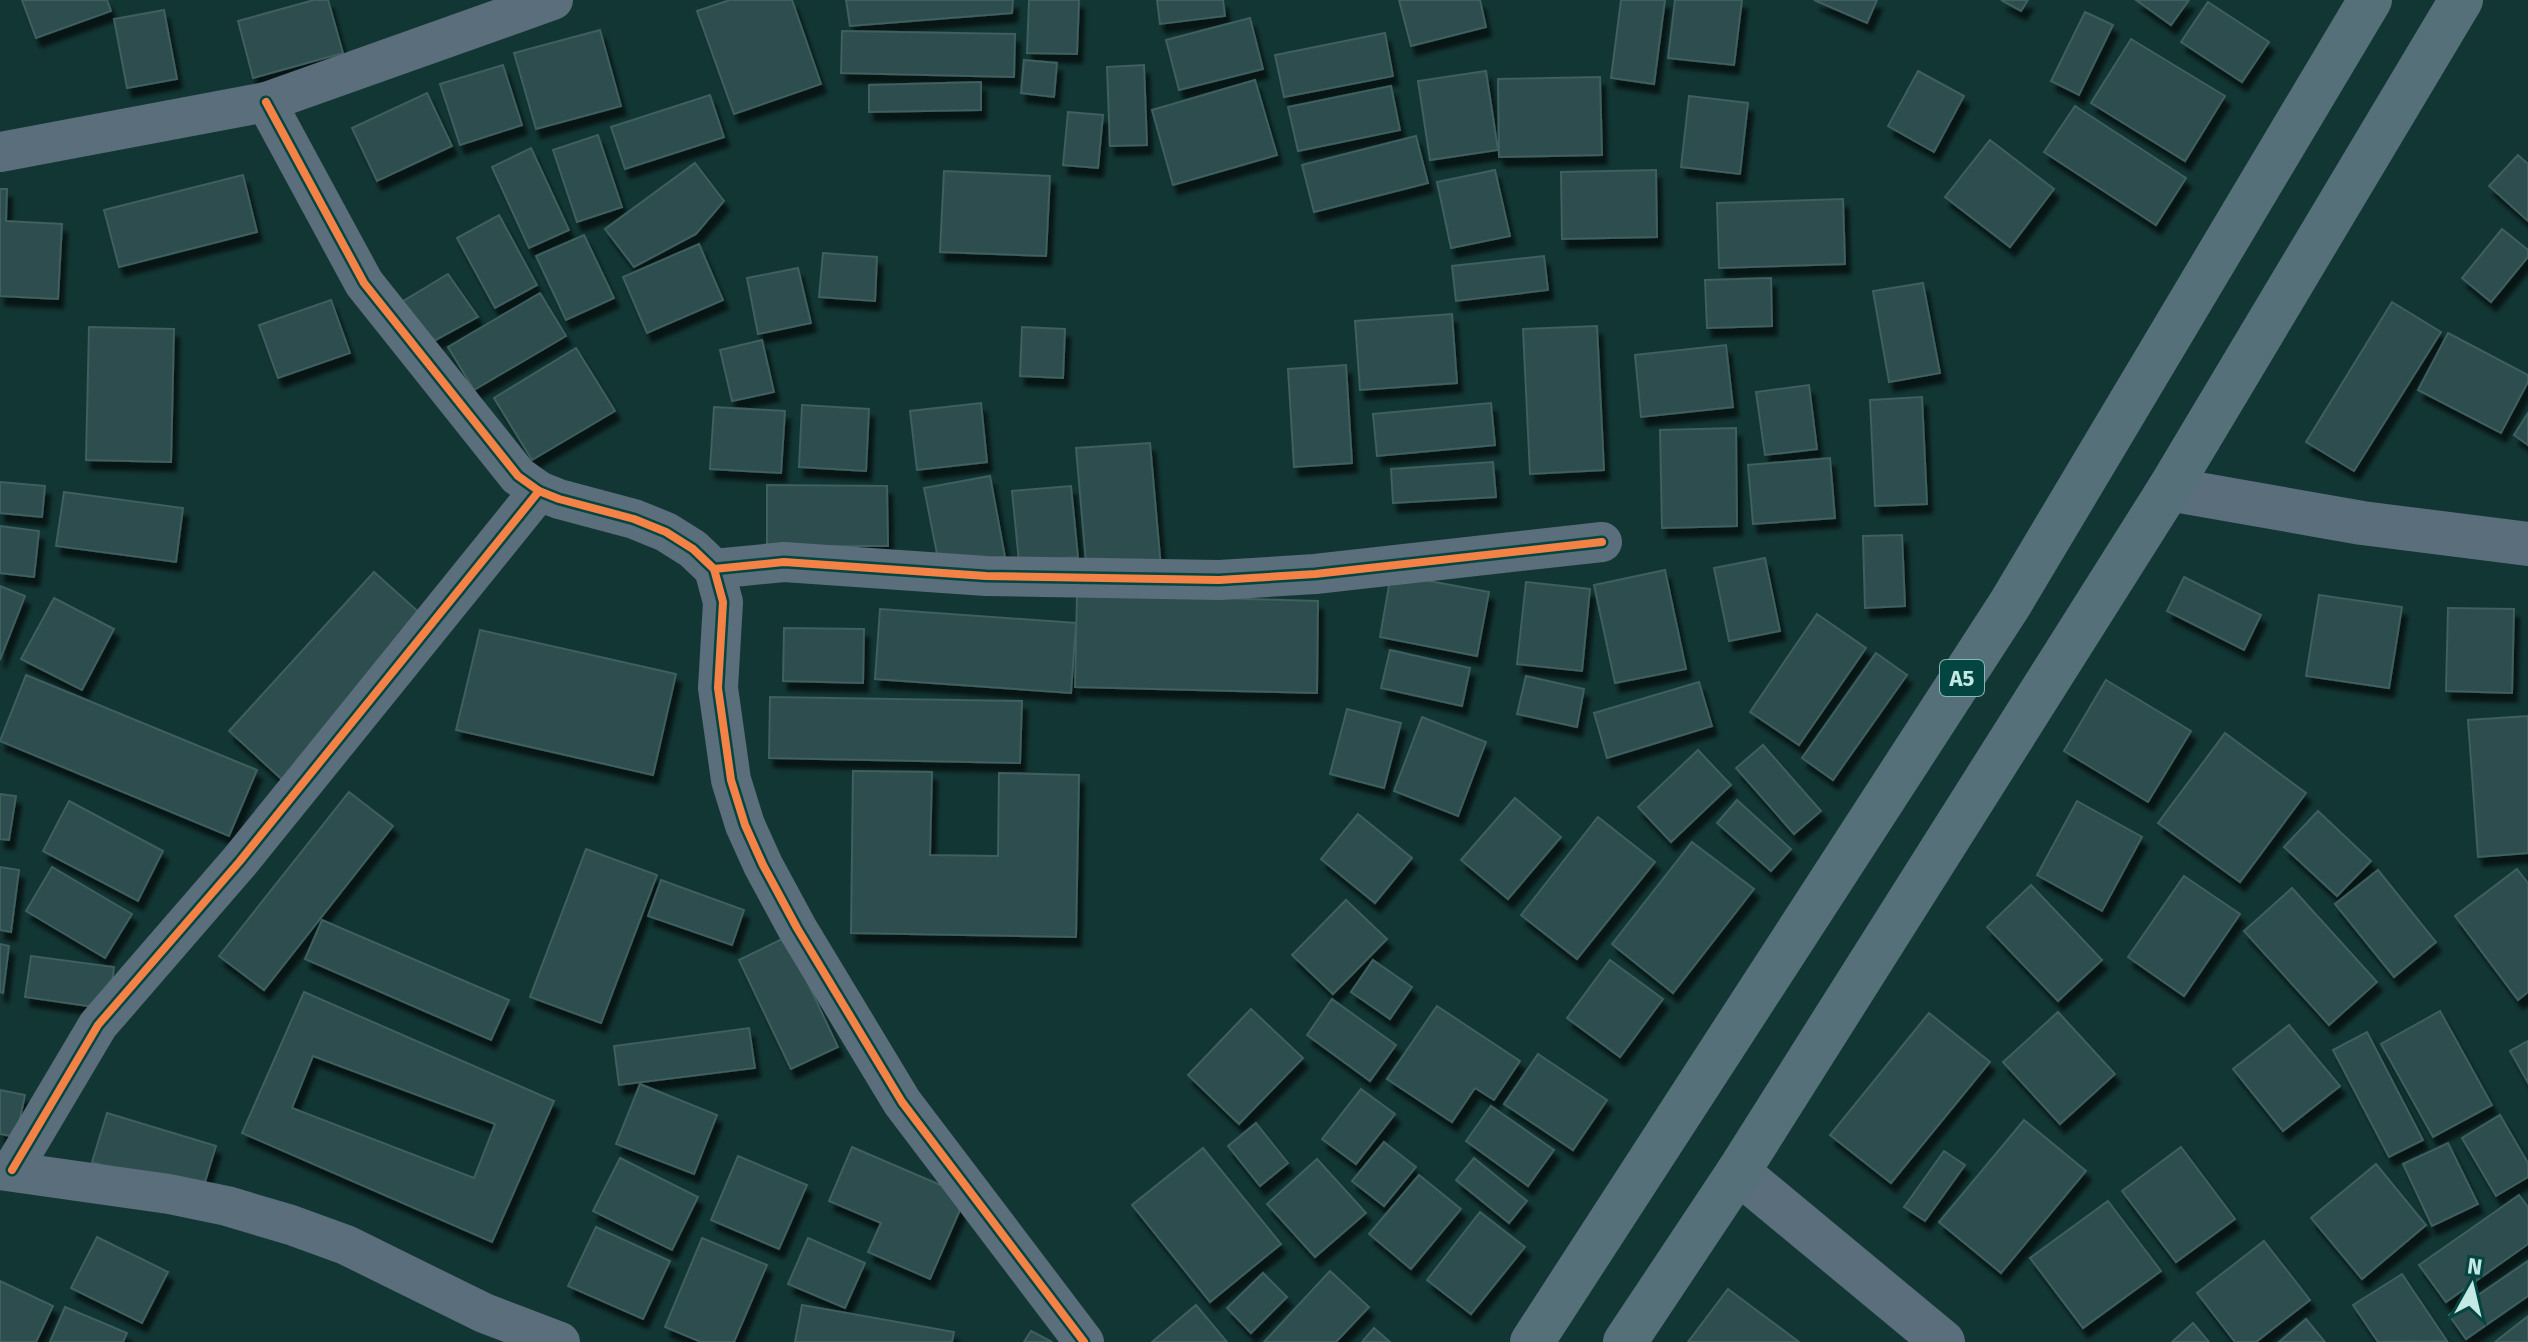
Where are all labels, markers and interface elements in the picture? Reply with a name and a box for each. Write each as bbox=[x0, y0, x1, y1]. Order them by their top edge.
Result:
road number: A5 bbox=[1940, 660, 1984, 696]
north arrow bbox=[2432, 1246, 2512, 1326]
text: N bbox=[2466, 1252, 2484, 1281]

